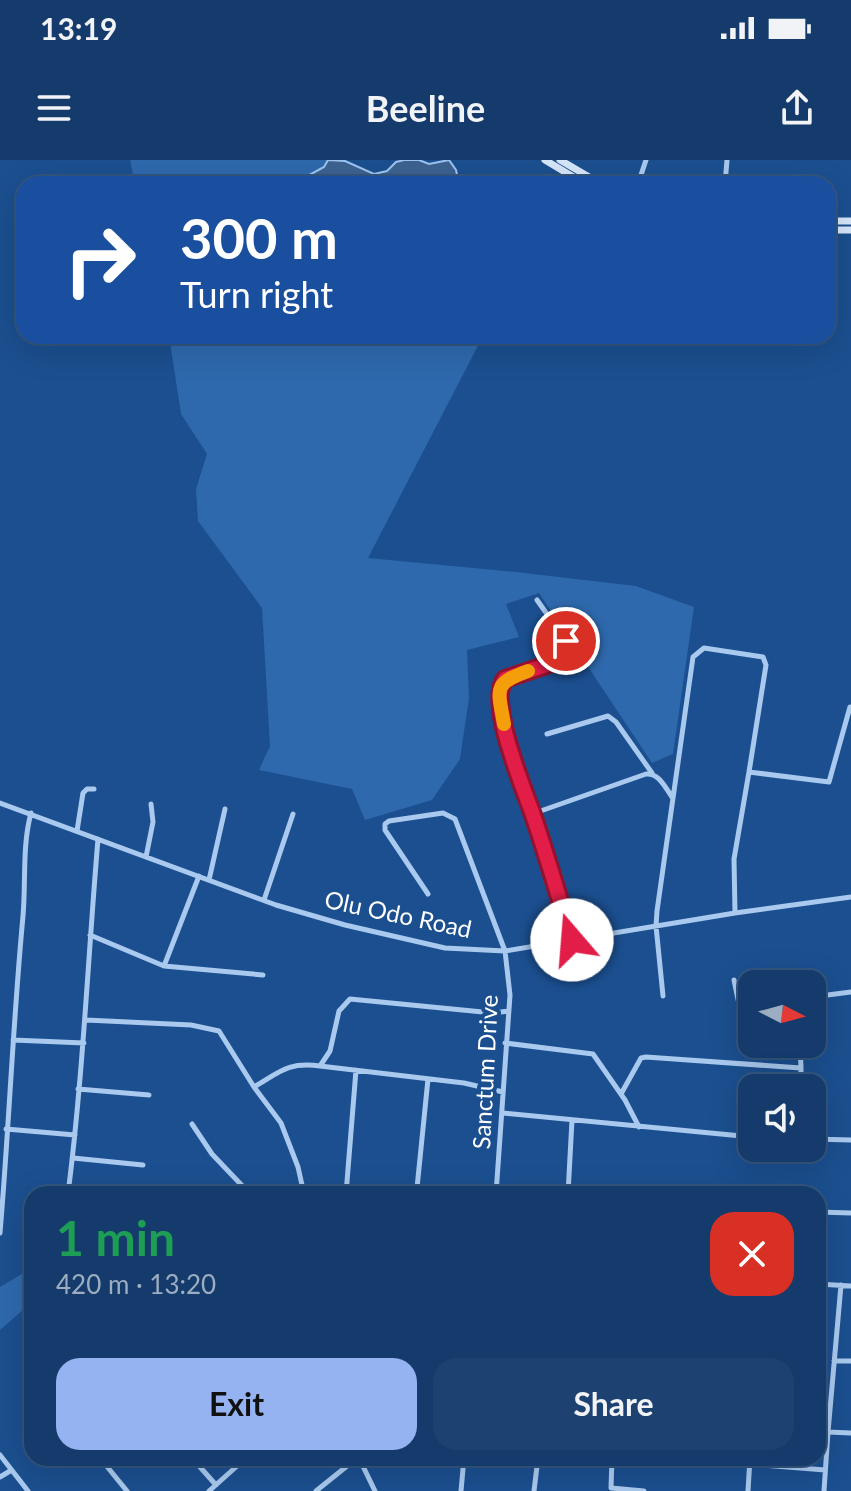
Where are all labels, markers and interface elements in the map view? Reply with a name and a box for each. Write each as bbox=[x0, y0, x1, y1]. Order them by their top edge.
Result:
text: 13:19 bbox=[40, 10, 117, 46]
icon: menu bbox=[32, 86, 76, 130]
text: Beeline bbox=[366, 86, 485, 130]
icon: share bbox=[775, 86, 819, 130]
text: 300 m bbox=[180, 204, 338, 271]
icon: right bbox=[48, 208, 152, 312]
text: Turn right bbox=[180, 272, 333, 316]
pin bbox=[532, 607, 600, 675]
icon: arrive bbox=[544, 619, 588, 663]
street label: Olu Odo Road bbox=[322, 884, 475, 943]
position arrow bbox=[530, 898, 614, 982]
north arrow bbox=[738, 970, 826, 1058]
map controls bbox=[738, 970, 826, 1162]
street label: Sanctum Drive bbox=[466, 994, 503, 1150]
button: sound bbox=[738, 1074, 826, 1162]
text: 1 min bbox=[56, 1209, 175, 1266]
button: close bbox=[710, 1212, 794, 1296]
text: 420 m · 13:20 bbox=[56, 1268, 216, 1300]
button: Exit bbox=[56, 1358, 417, 1450]
button: Share bbox=[433, 1358, 794, 1450]

